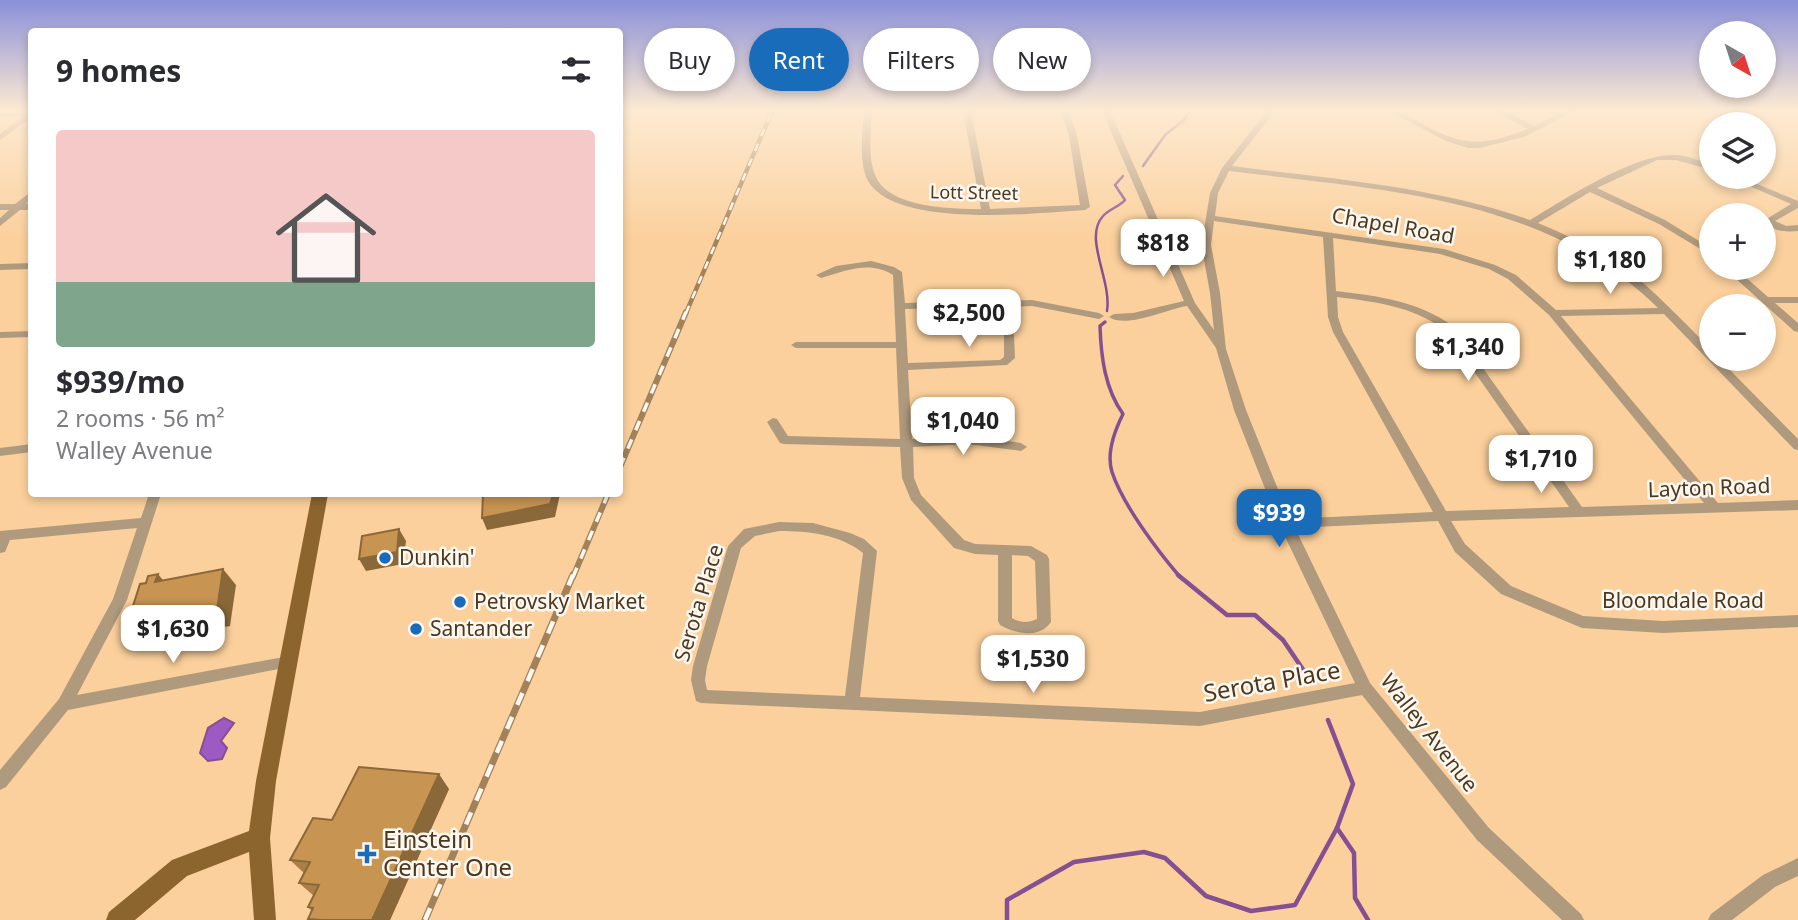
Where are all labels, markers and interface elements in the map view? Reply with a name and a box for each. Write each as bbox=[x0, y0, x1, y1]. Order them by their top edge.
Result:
north arrow bbox=[1699, 21, 1776, 98]
map controls bbox=[1699, 21, 1776, 371]
chip: Buy bbox=[644, 28, 735, 91]
chip: Rent bbox=[749, 28, 849, 91]
chip: Filters bbox=[863, 28, 979, 91]
chip: New bbox=[993, 28, 1091, 91]
text: 9 homes bbox=[56, 50, 181, 91]
icon: filters bbox=[557, 51, 595, 89]
button: layers bbox=[1699, 112, 1776, 189]
icon: home bbox=[263, 175, 389, 301]
street label: Lott Street bbox=[930, 179, 1019, 205]
street label: Chapel Road bbox=[1330, 200, 1457, 250]
button: + bbox=[1699, 203, 1776, 280]
pin: $818 bbox=[1122, 219, 1204, 279]
text: $818 bbox=[1137, 226, 1189, 258]
pin: $1,180 bbox=[1553, 236, 1667, 296]
text: $1,180 bbox=[1574, 243, 1646, 275]
pin: $2,500 bbox=[912, 290, 1026, 349]
button: − bbox=[1699, 294, 1776, 371]
text: $2,500 bbox=[933, 296, 1005, 328]
pin: $1,340 bbox=[1411, 324, 1525, 383]
text: $1,340 bbox=[1432, 330, 1504, 362]
text: $939/mo bbox=[56, 361, 185, 402]
pin: $1,040 bbox=[906, 398, 1020, 457]
text: 2 rooms · 56 m² bbox=[56, 402, 225, 434]
text: $1,040 bbox=[927, 404, 999, 436]
text: Walley Avenue bbox=[56, 434, 213, 466]
pin: $1,710 bbox=[1484, 435, 1598, 495]
text: $1,710 bbox=[1505, 442, 1577, 474]
street label: Layton Road bbox=[1647, 471, 1771, 503]
pin: $939 bbox=[1238, 490, 1320, 549]
text: $939 bbox=[1253, 496, 1305, 528]
street label: Serota Place bbox=[667, 541, 729, 665]
place label: Dunkin' bbox=[399, 543, 474, 571]
marker: Dunkin' bbox=[377, 550, 393, 566]
street label: Bloomdale Road bbox=[1602, 586, 1764, 614]
place label: Petrovsky Market bbox=[474, 587, 645, 615]
marker: Petrovsky Market bbox=[452, 594, 468, 610]
pin: $1,630 bbox=[116, 606, 230, 665]
text: $1,630 bbox=[137, 612, 209, 644]
place label: Santander bbox=[430, 614, 532, 642]
marker: Santander bbox=[408, 621, 424, 637]
pin: $1,530 bbox=[976, 636, 1090, 695]
text: $1,530 bbox=[997, 642, 1069, 674]
street label: Serota Place bbox=[1201, 652, 1343, 709]
street label: Walley Avenue bbox=[1375, 667, 1485, 797]
place label: Einstein Center One bbox=[383, 822, 512, 883]
marker: Einstein Center One bbox=[357, 844, 377, 864]

